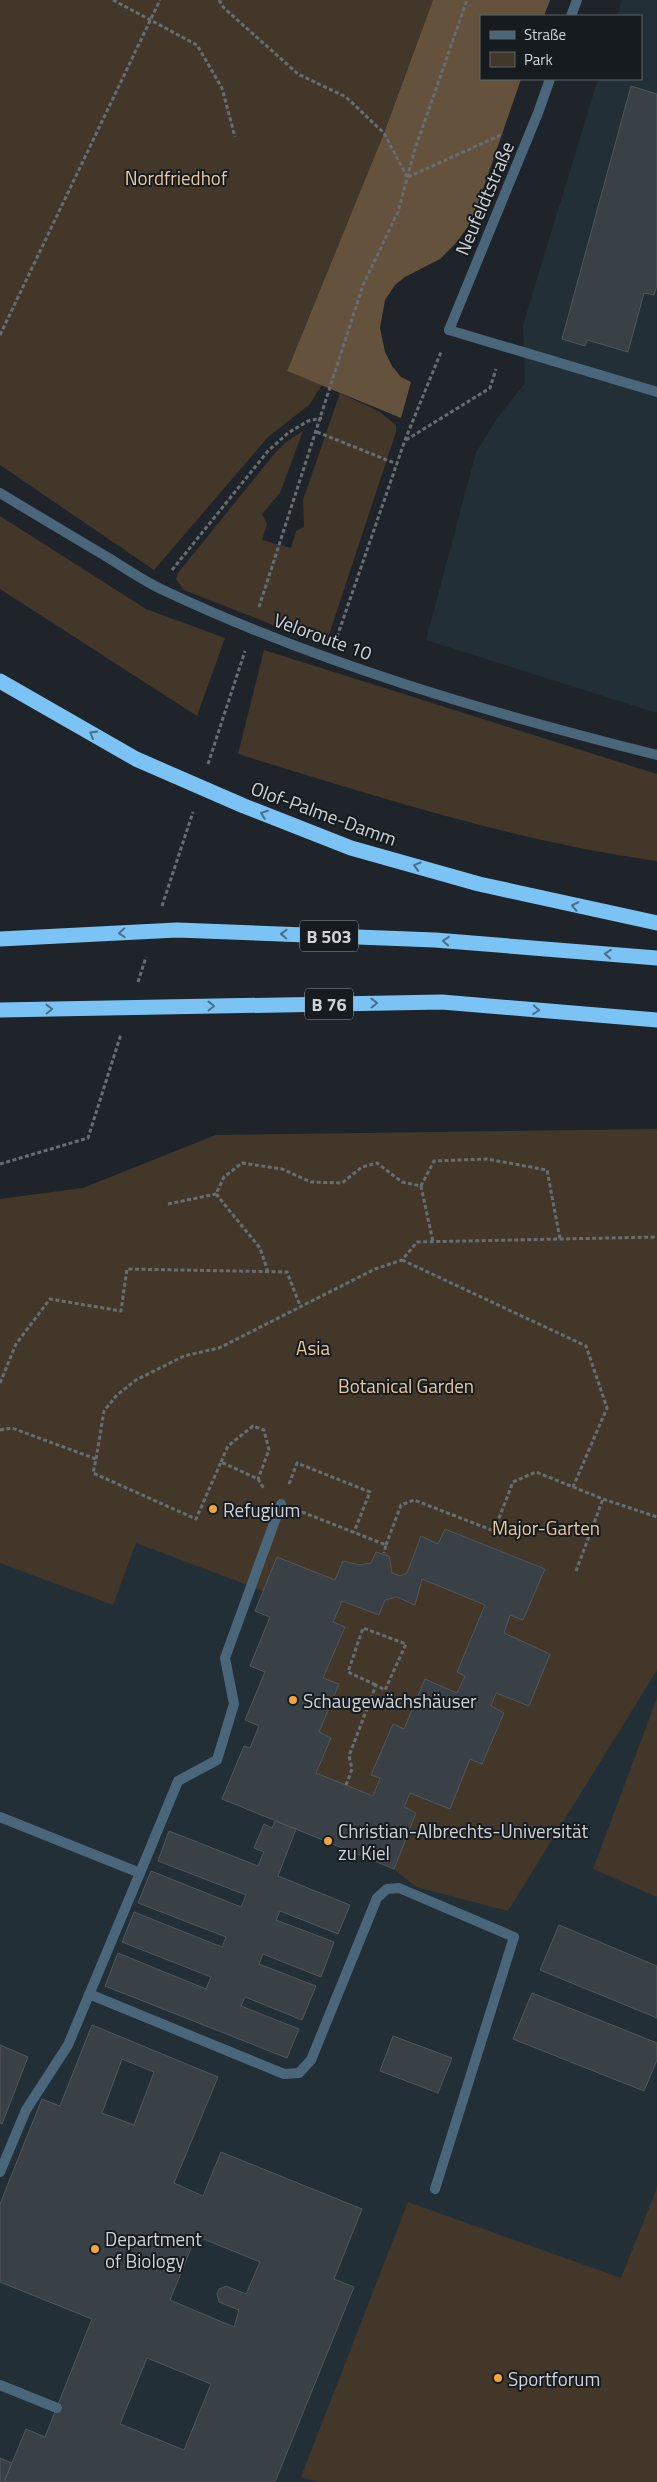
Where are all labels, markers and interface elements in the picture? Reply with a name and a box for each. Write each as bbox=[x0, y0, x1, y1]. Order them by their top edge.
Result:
legend bbox=[480, 15, 642, 80]
text: Straße bbox=[524, 23, 566, 46]
text: Park bbox=[524, 48, 553, 71]
street label: Neufeldtstraße bbox=[447, 136, 521, 260]
park label: Nordfriedhof bbox=[125, 163, 228, 192]
street label: Veloroute 10 bbox=[270, 605, 376, 667]
one-way arrow bbox=[90, 731, 99, 741]
street label: Olof-Palme-Damm bbox=[247, 773, 401, 853]
one-way arrow bbox=[260, 810, 269, 820]
one-way arrow bbox=[414, 862, 422, 872]
one-way arrow bbox=[571, 901, 580, 911]
road number: B 503 bbox=[300, 920, 358, 951]
one-way arrow bbox=[117, 928, 125, 938]
one-way arrow bbox=[280, 929, 288, 940]
one-way arrow bbox=[442, 936, 450, 947]
one-way arrow bbox=[604, 948, 612, 959]
road number: B 76 bbox=[305, 989, 353, 1020]
one-way arrow bbox=[370, 998, 378, 1008]
one-way arrow bbox=[208, 1001, 215, 1011]
one-way arrow bbox=[45, 1004, 53, 1014]
one-way arrow bbox=[532, 1004, 540, 1015]
park label: Asia bbox=[296, 1333, 330, 1362]
park label: Botanical Garden bbox=[338, 1371, 474, 1400]
place label: Refugium bbox=[223, 1495, 300, 1524]
marker: Refugium bbox=[207, 1503, 219, 1515]
park label: Major-Garten bbox=[492, 1513, 600, 1542]
place label: Schaugewächshäuser bbox=[303, 1686, 477, 1715]
marker: Schaugewächshäuser bbox=[287, 1694, 299, 1706]
place label: Christian-Albrechts-Universität zu Kiel bbox=[338, 1816, 588, 1867]
marker: Christian-Albrechts-Universität zu Kiel bbox=[322, 1835, 334, 1847]
place label: Department of Biology bbox=[105, 2224, 202, 2275]
marker: Department of Biology bbox=[89, 2243, 101, 2255]
place label: Sportforum bbox=[508, 2364, 600, 2393]
marker: Sportforum bbox=[492, 2372, 504, 2384]

